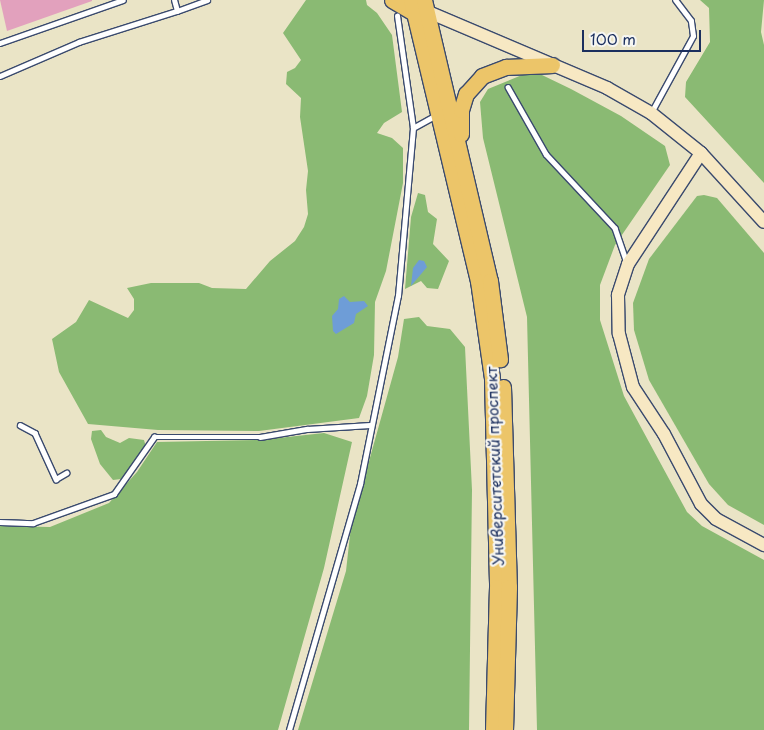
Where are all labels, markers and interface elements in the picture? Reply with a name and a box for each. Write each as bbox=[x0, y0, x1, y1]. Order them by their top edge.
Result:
scale bar bbox=[584, 20, 703, 52]
text: 100 m bbox=[590, 27, 636, 50]
street label: Университетский проспект bbox=[482, 366, 506, 566]

